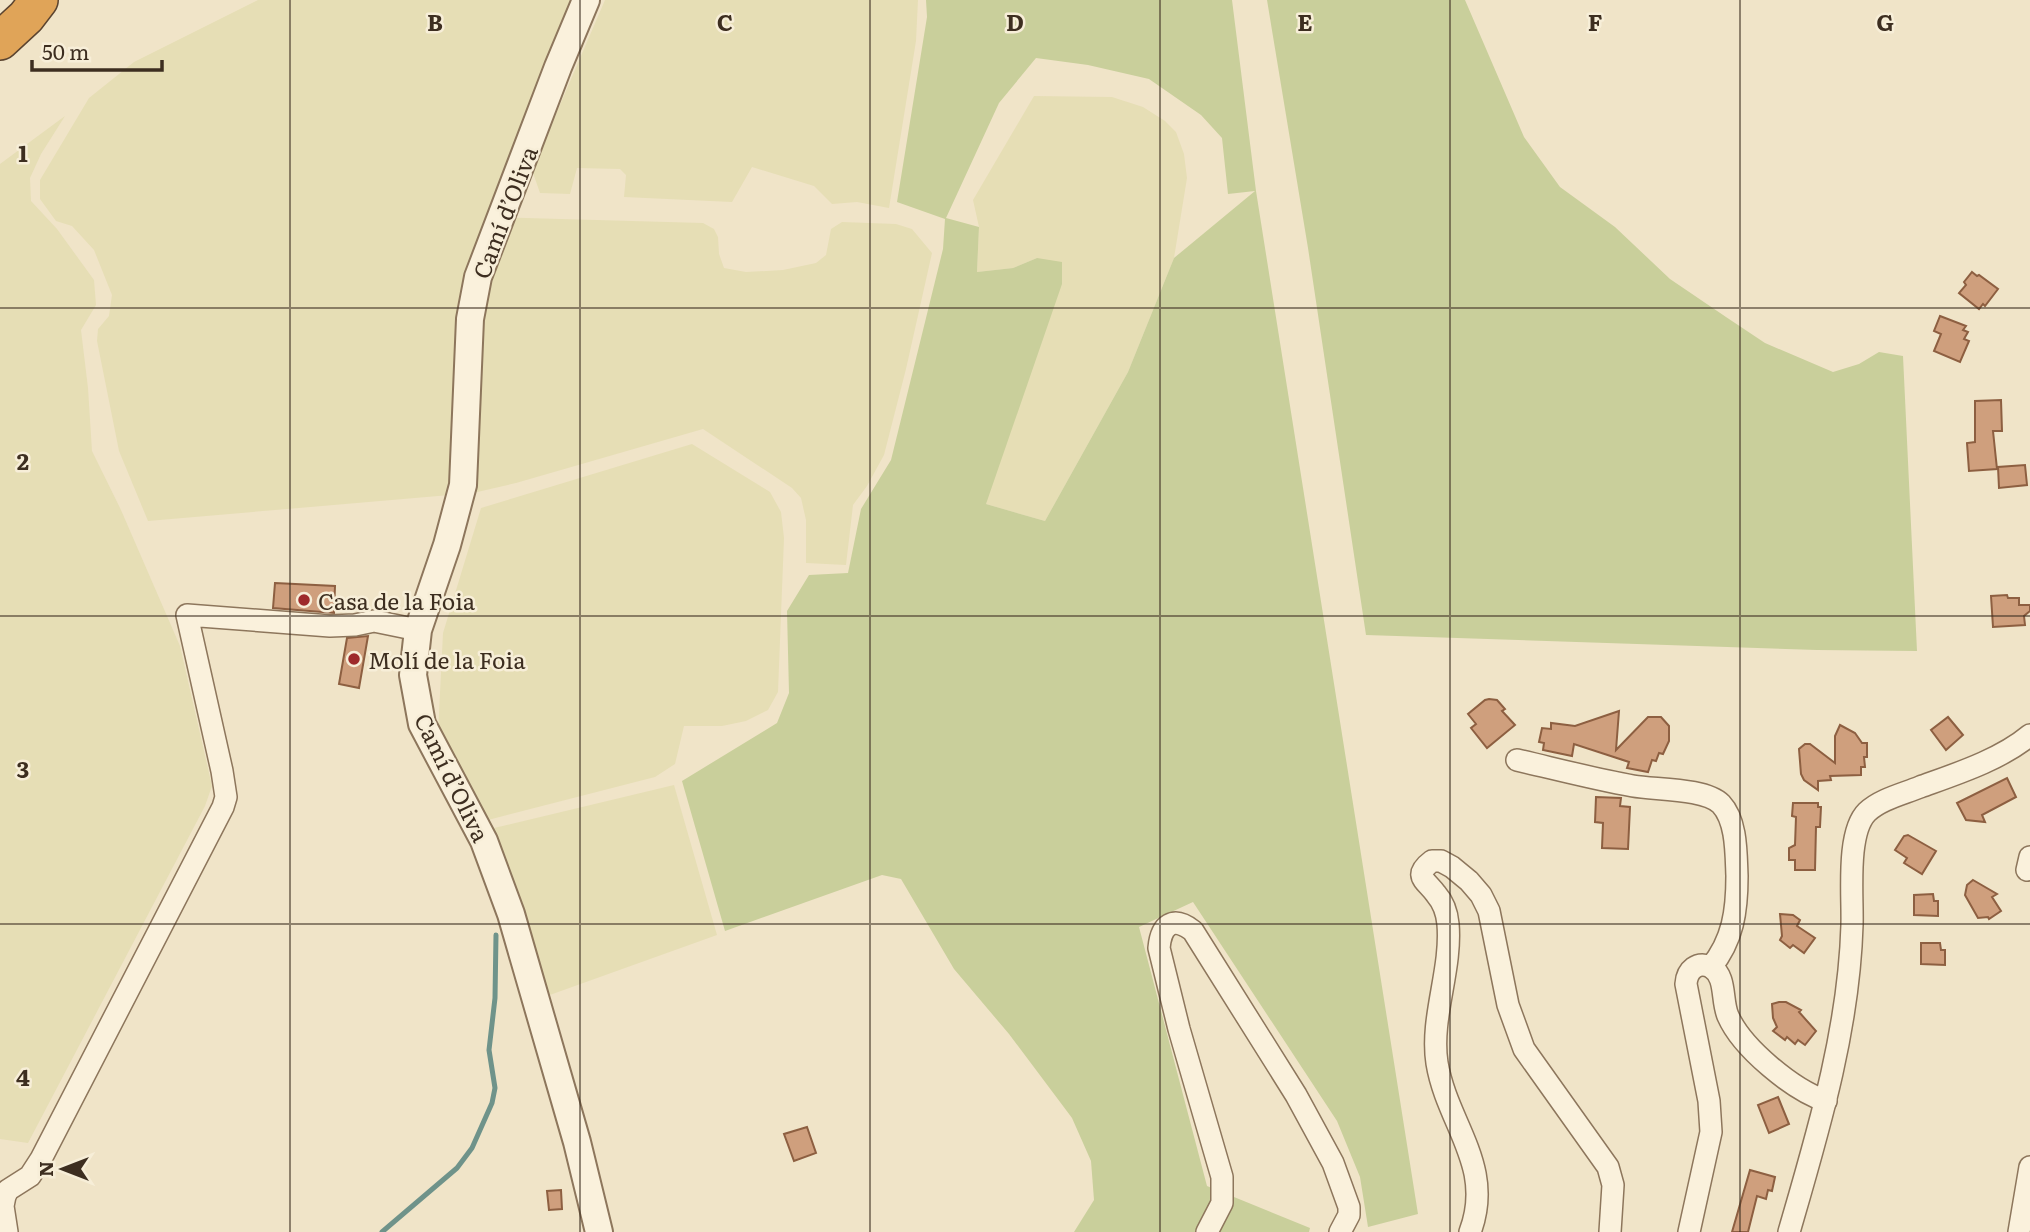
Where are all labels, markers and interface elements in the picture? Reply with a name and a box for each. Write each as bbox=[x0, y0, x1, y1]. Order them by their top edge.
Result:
text: B bbox=[427, 4, 443, 38]
text: C bbox=[717, 4, 733, 38]
text: D bbox=[1006, 4, 1024, 38]
text: E bbox=[1297, 4, 1313, 38]
text: F bbox=[1588, 4, 1603, 38]
text: G bbox=[1876, 4, 1894, 38]
scale bar bbox=[32, 28, 161, 72]
text: 50 m bbox=[42, 35, 89, 66]
text: 1 bbox=[18, 135, 28, 169]
street label: Camí d’Oliva bbox=[463, 140, 545, 283]
text: 2 bbox=[17, 443, 29, 477]
place label: Casa de la Foia bbox=[318, 583, 476, 617]
marker: Casa de la Foia bbox=[296, 592, 312, 608]
place label: Molí de la Foia bbox=[368, 642, 526, 676]
marker: Molí de la Foia bbox=[346, 651, 362, 667]
street label: Camí d’Oliva bbox=[407, 707, 499, 848]
text: 3 bbox=[17, 751, 29, 785]
text: 4 bbox=[16, 1059, 30, 1093]
north arrow bbox=[28, 1134, 98, 1204]
text: N bbox=[31, 1161, 59, 1177]

